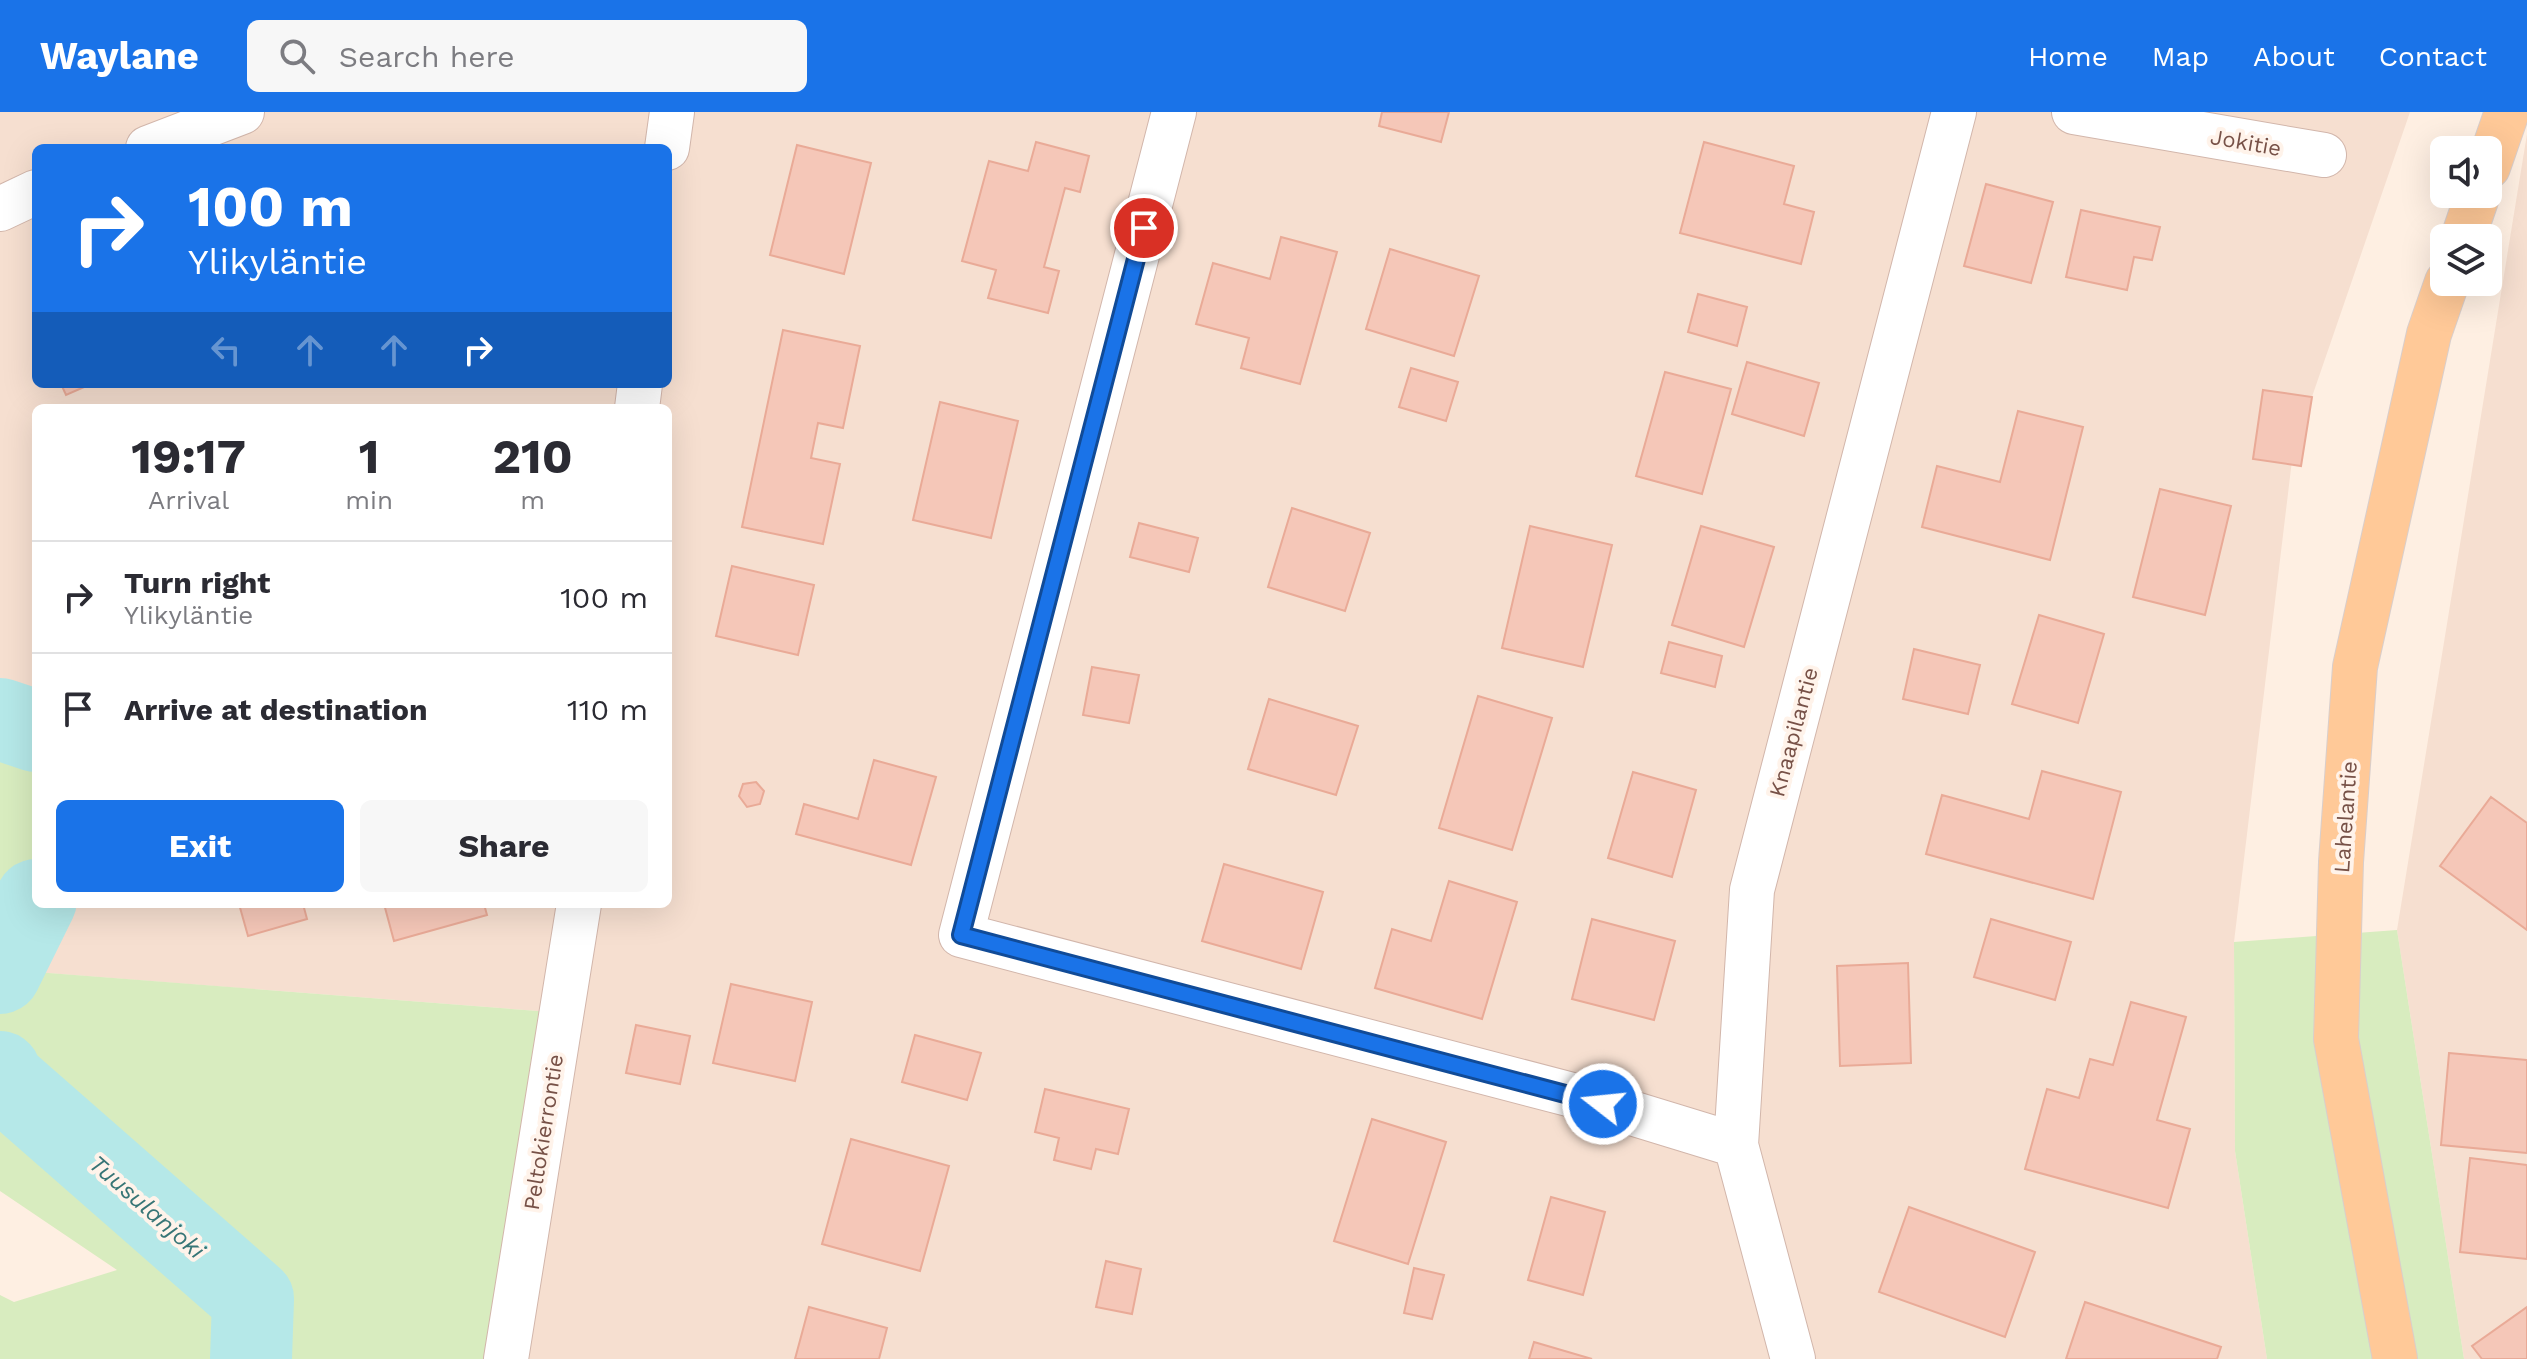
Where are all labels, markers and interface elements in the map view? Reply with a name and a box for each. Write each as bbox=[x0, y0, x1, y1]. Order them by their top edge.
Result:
search box bbox=[247, 20, 807, 92]
text: Waylane bbox=[40, 34, 199, 78]
icon: search bbox=[275, 34, 319, 78]
text: Search here bbox=[339, 39, 515, 74]
text: Home bbox=[2028, 40, 2108, 73]
text: Map bbox=[2152, 40, 2209, 73]
text: About bbox=[2253, 40, 2335, 73]
text: Contact bbox=[2379, 40, 2487, 73]
street label: Jokitie bbox=[2208, 124, 2283, 161]
map controls bbox=[2430, 136, 2502, 296]
button: sound bbox=[2430, 136, 2502, 208]
text: 100 m bbox=[188, 174, 353, 240]
icon: right bbox=[56, 176, 160, 280]
pin bbox=[1110, 194, 1178, 262]
icon: arrive bbox=[1122, 206, 1166, 250]
button: layers bbox=[2430, 224, 2502, 296]
text: Ylikyläntie bbox=[188, 241, 367, 283]
icon: left bbox=[204, 328, 248, 372]
icon: ahead bbox=[288, 328, 332, 372]
icon: ahead bbox=[372, 328, 416, 372]
icon: right bbox=[456, 328, 500, 372]
text: 19:17 bbox=[131, 428, 246, 485]
text: 1 bbox=[359, 428, 380, 485]
text: 210 bbox=[492, 428, 573, 485]
text: Arrival bbox=[148, 485, 229, 515]
text: min bbox=[345, 485, 393, 515]
text: m bbox=[520, 485, 545, 515]
text: Turn right bbox=[124, 565, 270, 600]
icon: right bbox=[56, 575, 100, 619]
text: 100 m bbox=[560, 580, 648, 615]
text: Ylikyläntie bbox=[124, 600, 253, 630]
street label: Knaapilantie bbox=[1764, 665, 1823, 800]
icon: arrive bbox=[56, 687, 100, 731]
text: Arrive at destination bbox=[124, 692, 428, 727]
text: 110 m bbox=[567, 692, 648, 727]
street label: Lahelantie bbox=[2329, 760, 2362, 874]
button: Exit bbox=[56, 800, 344, 892]
button: Share bbox=[360, 800, 648, 892]
street label: Peltokierrontie bbox=[519, 1052, 568, 1212]
position arrow bbox=[1561, 1062, 1645, 1146]
water label: Tuusulanjoki bbox=[84, 1149, 211, 1265]

